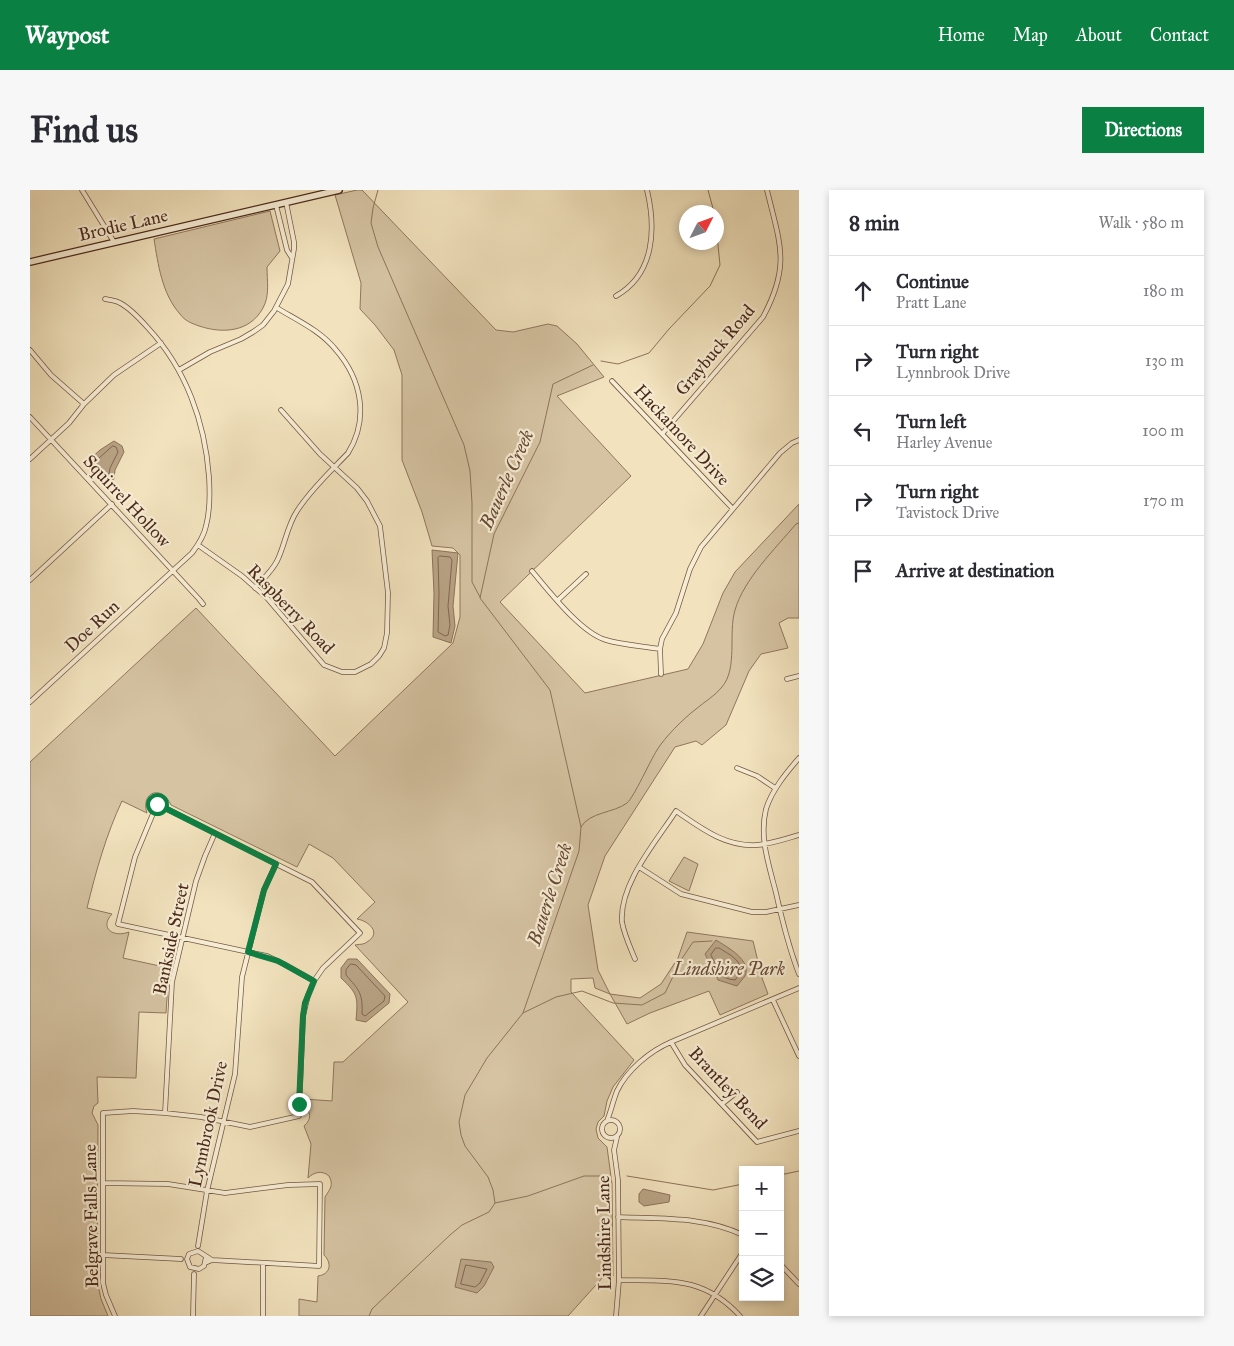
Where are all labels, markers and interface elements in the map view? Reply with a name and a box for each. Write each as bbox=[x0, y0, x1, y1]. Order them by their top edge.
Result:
text: Waypost bbox=[25, 20, 109, 50]
text: Home bbox=[938, 24, 985, 46]
text: Map bbox=[1013, 24, 1048, 46]
text: About bbox=[1076, 24, 1122, 46]
text: Contact bbox=[1150, 24, 1209, 46]
button: Directions bbox=[1082, 107, 1204, 153]
text: Find us bbox=[30, 109, 138, 152]
street label: Brodie Lane bbox=[76, 204, 170, 246]
north arrow bbox=[679, 205, 724, 250]
text: 8 min bbox=[849, 210, 899, 236]
text: Walk · 580 m bbox=[1099, 213, 1184, 232]
text: Continue bbox=[896, 270, 969, 293]
icon: ahead bbox=[849, 277, 877, 305]
text: 180 m bbox=[1143, 281, 1184, 300]
text: Pratt Lane bbox=[896, 293, 967, 312]
street label: Graybuck Road bbox=[671, 300, 759, 400]
text: Turn right bbox=[896, 340, 979, 363]
icon: right bbox=[849, 347, 877, 375]
text: 130 m bbox=[1145, 351, 1184, 370]
text: Lynnbrook Drive bbox=[896, 363, 1010, 382]
street label: Hackamore Drive bbox=[629, 380, 735, 490]
text: Turn left bbox=[896, 410, 966, 433]
icon: left bbox=[849, 417, 877, 445]
text: 100 m bbox=[1142, 421, 1184, 440]
water label: Bauerle Creek bbox=[474, 426, 539, 533]
text: Harley Avenue bbox=[896, 433, 992, 452]
street label: Squirrel Hollow bbox=[78, 450, 175, 553]
text: Turn right bbox=[896, 480, 979, 503]
icon: right bbox=[849, 487, 877, 515]
text: 170 m bbox=[1143, 491, 1184, 510]
text: Tavistock Drive bbox=[896, 503, 999, 522]
icon: arrive bbox=[849, 557, 877, 585]
text: Arrive at destination bbox=[896, 559, 1054, 582]
street label: Raspberry Road bbox=[243, 560, 339, 658]
street label: Doe Run bbox=[60, 595, 124, 657]
route start bbox=[146, 793, 169, 816]
water label: Bauerle Creek bbox=[522, 840, 577, 949]
street label: Bankside Street bbox=[148, 880, 194, 997]
park label: Lindshire Park bbox=[672, 958, 785, 980]
street label: Brantley Bend bbox=[684, 1042, 772, 1134]
street label: Lynnbrook Drive bbox=[184, 1059, 232, 1189]
route end bbox=[288, 1093, 311, 1116]
street label: Belgrave Falls Lane bbox=[79, 1144, 104, 1288]
map controls bbox=[739, 1166, 784, 1301]
button: + bbox=[739, 1166, 784, 1211]
street label: Lindshire Lane bbox=[592, 1175, 616, 1291]
button: − bbox=[739, 1211, 784, 1256]
button: layers bbox=[739, 1256, 784, 1301]

